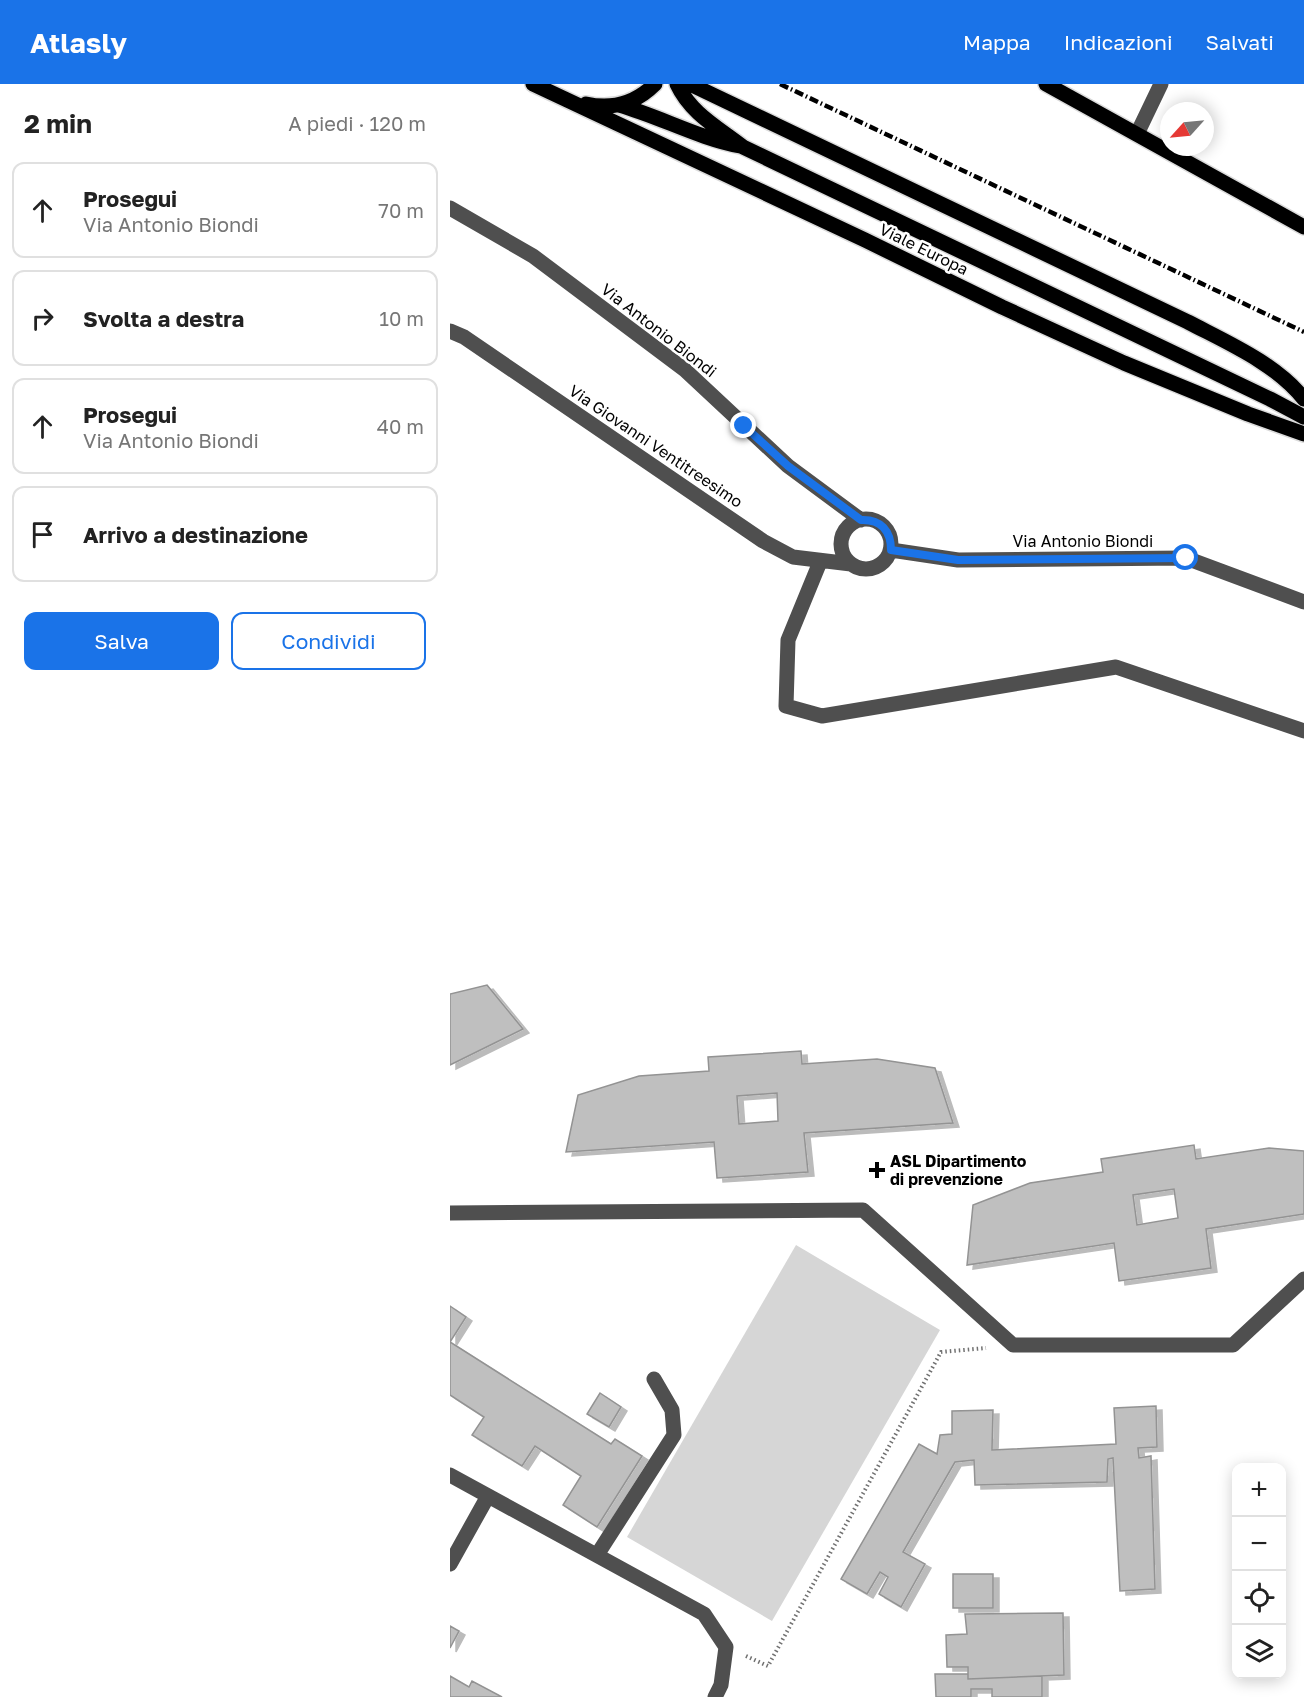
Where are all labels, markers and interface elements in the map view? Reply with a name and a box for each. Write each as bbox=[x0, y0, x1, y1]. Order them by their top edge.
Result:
text: Atlasly bbox=[30, 26, 127, 59]
text: Mappa bbox=[963, 29, 1031, 55]
text: Indicazioni bbox=[1064, 29, 1173, 55]
text: Salvati bbox=[1206, 29, 1274, 55]
north arrow bbox=[1160, 102, 1214, 156]
text: 2 min bbox=[24, 108, 92, 139]
text: A piedi · 120 m bbox=[288, 111, 426, 135]
text: Prosegui bbox=[83, 185, 177, 212]
icon: ahead bbox=[26, 194, 59, 227]
text: 70 m bbox=[378, 198, 424, 222]
text: Via Antonio Biondi bbox=[83, 212, 259, 236]
street label: Viale Europa bbox=[876, 219, 972, 279]
street label: Via Antonio Biondi bbox=[597, 279, 721, 381]
icon: right bbox=[26, 302, 59, 335]
text: Svolta a destra bbox=[83, 305, 244, 332]
text: 10 m bbox=[379, 306, 424, 330]
street label: Via Giovanni Ventitreesimo bbox=[565, 380, 747, 512]
text: Prosegui bbox=[83, 401, 177, 428]
icon: ahead bbox=[26, 410, 59, 443]
route end bbox=[730, 412, 756, 438]
text: 40 m bbox=[377, 414, 424, 438]
text: Via Antonio Biondi bbox=[83, 428, 259, 452]
icon: arrive bbox=[26, 518, 59, 551]
text: Arrivo a destinazione bbox=[83, 521, 308, 548]
street label: Via Antonio Biondi bbox=[1013, 531, 1153, 551]
route start bbox=[1172, 544, 1198, 570]
button: Salva bbox=[24, 612, 219, 670]
button: Condividi bbox=[231, 612, 426, 670]
place label: ASL Dipartimento di prevenzione bbox=[890, 1151, 1027, 1189]
marker: ASL Dipartimento di prevenzione bbox=[868, 1161, 886, 1179]
map controls bbox=[1232, 1463, 1286, 1679]
button: + bbox=[1232, 1463, 1286, 1517]
button: − bbox=[1232, 1517, 1286, 1571]
button: locate bbox=[1232, 1571, 1286, 1625]
button: layers bbox=[1232, 1625, 1286, 1679]

